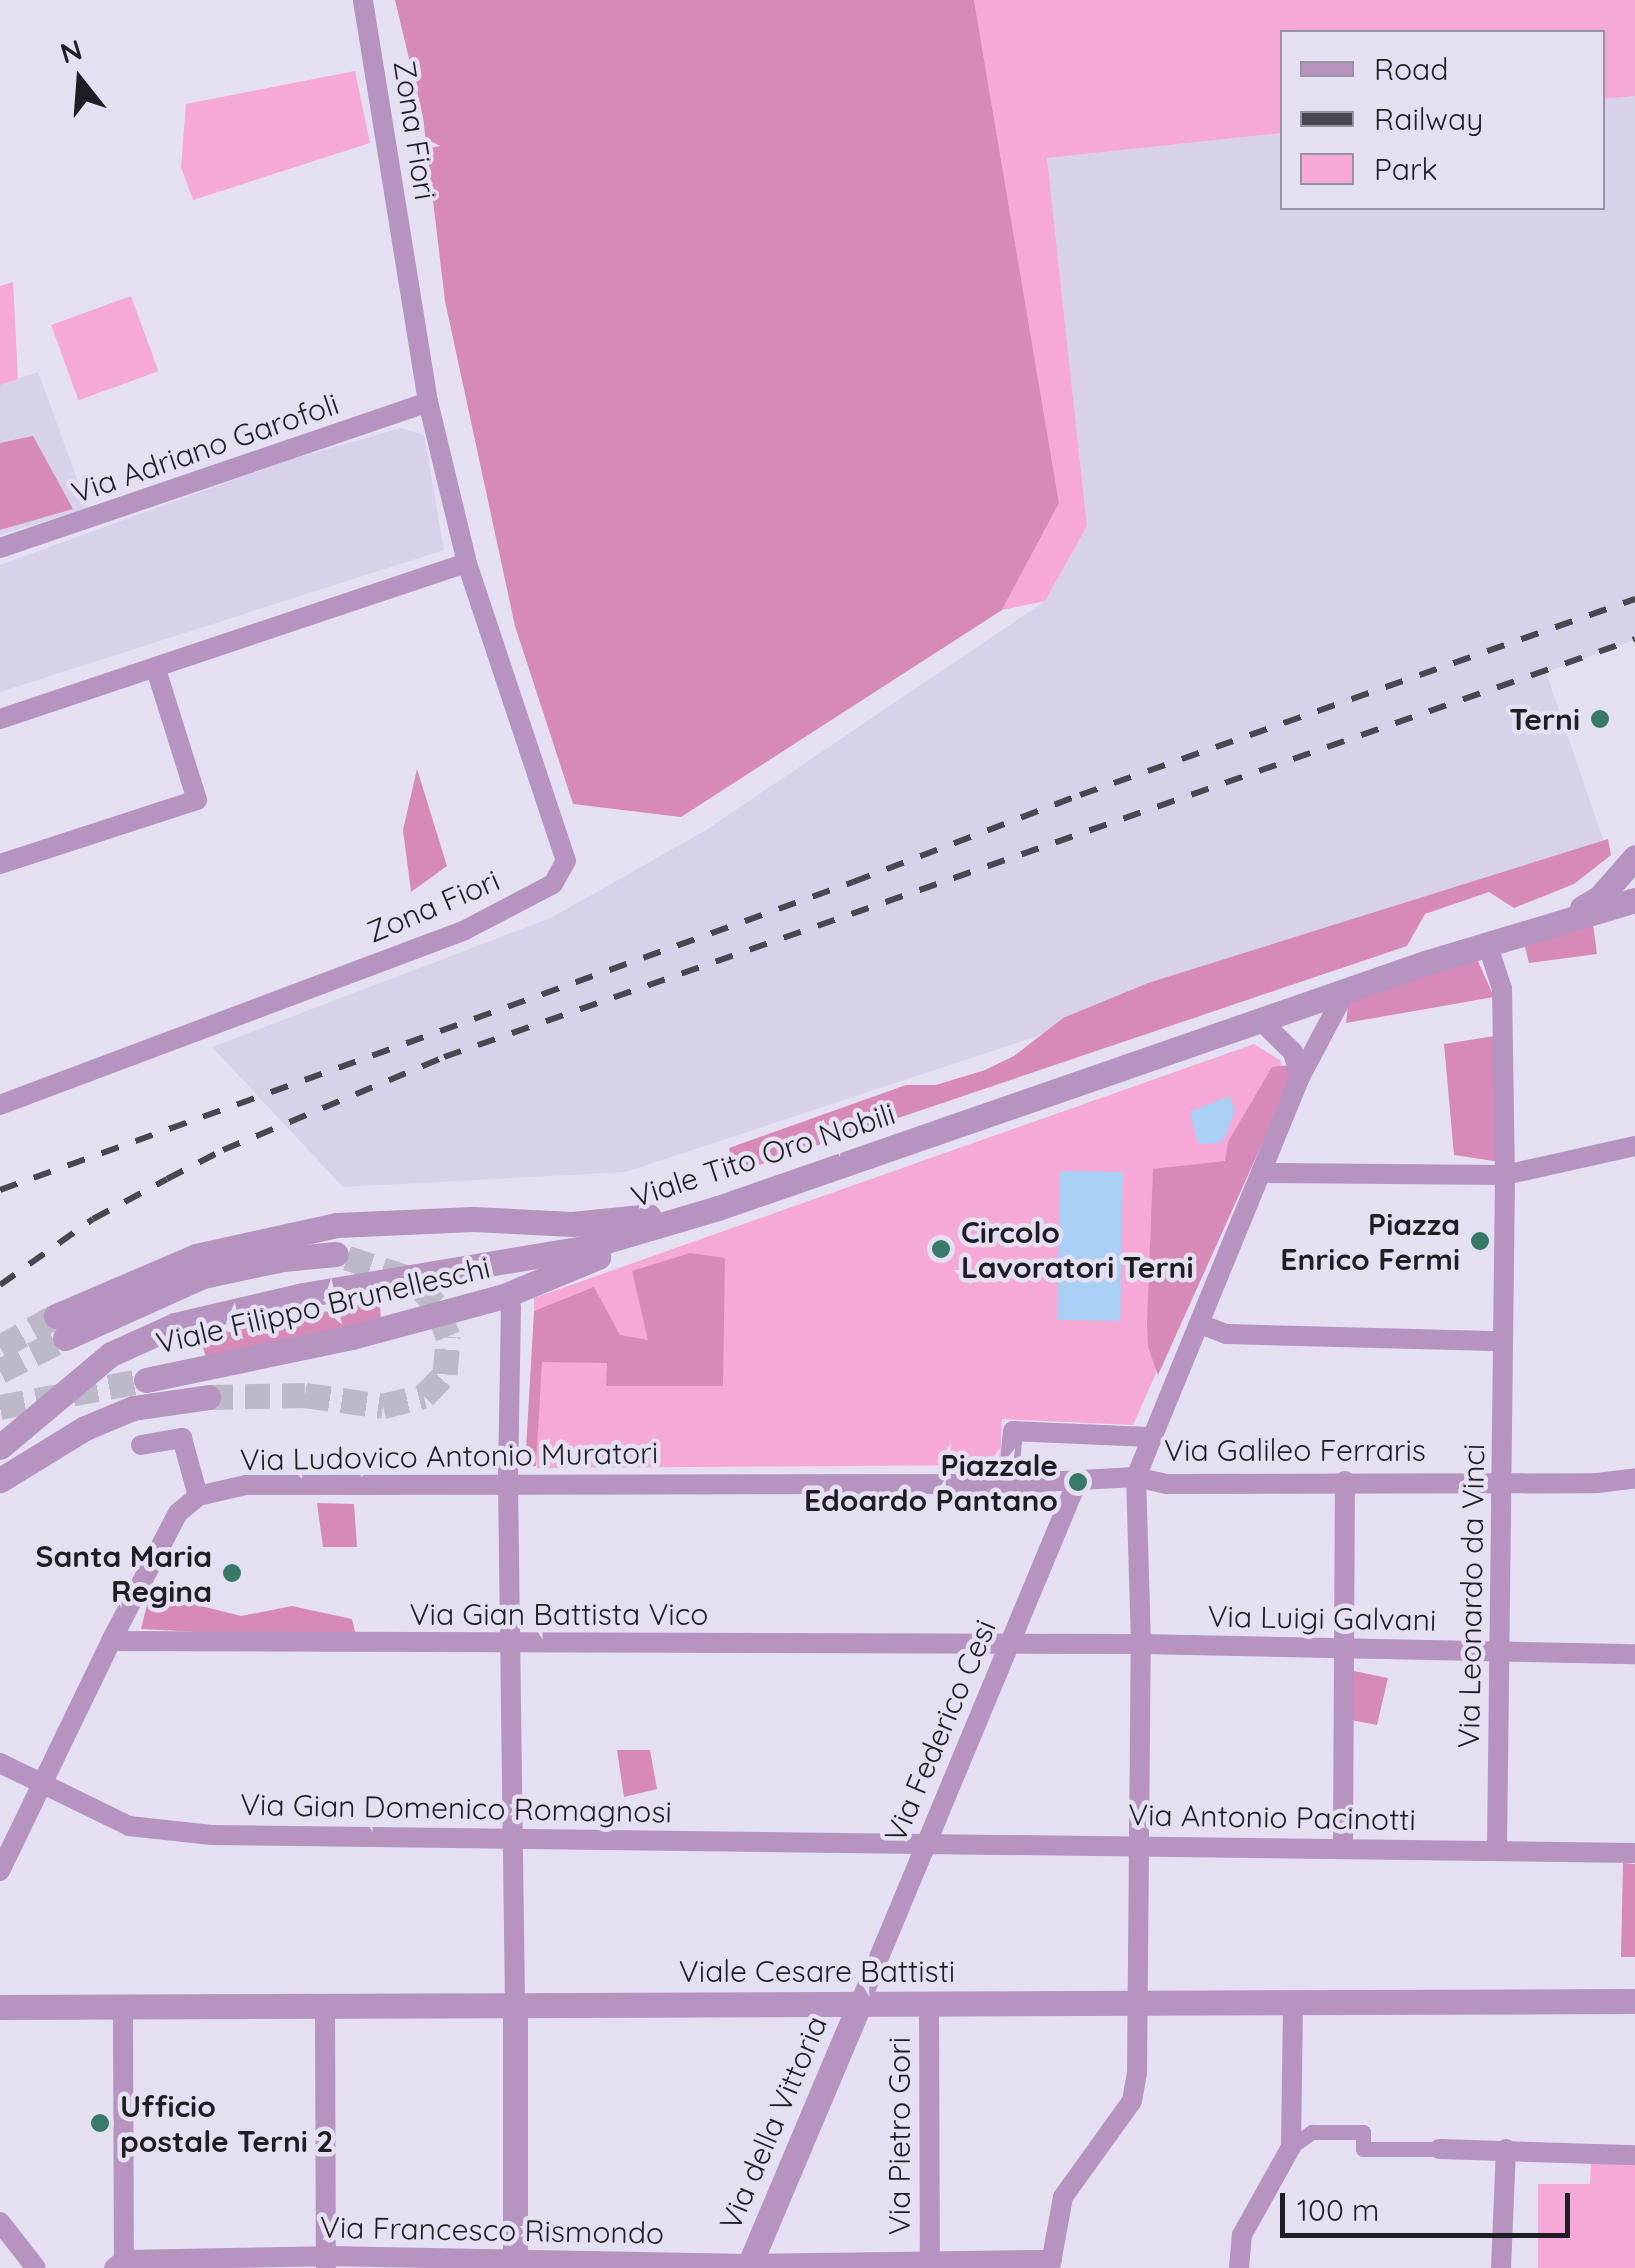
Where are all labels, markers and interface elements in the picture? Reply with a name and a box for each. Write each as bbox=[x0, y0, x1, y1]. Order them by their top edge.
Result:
north arrow bbox=[30, 30, 130, 130]
legend bbox=[1280, 30, 1605, 210]
text: N bbox=[56, 31, 86, 71]
text: Road bbox=[1374, 50, 1448, 88]
street label: Zona Fiori bbox=[386, 58, 444, 202]
text: Railway bbox=[1374, 100, 1483, 138]
text: Park bbox=[1374, 150, 1438, 188]
street label: Via Adriano Garofoli bbox=[67, 385, 343, 511]
place label: Terni bbox=[1509, 701, 1580, 737]
marker: Terni bbox=[1589, 708, 1611, 730]
street label: Zona Fiori bbox=[361, 862, 505, 950]
street label: Viale Tito Oro Nobili bbox=[627, 1095, 899, 1215]
place label: Piazza Enrico Fermi bbox=[1280, 1206, 1460, 1276]
place label: Circolo Lavoratori Terni bbox=[961, 1214, 1193, 1284]
marker: Piazza Enrico Fermi bbox=[1469, 1230, 1491, 1252]
marker: Circolo Lavoratori Terni bbox=[930, 1238, 952, 1260]
street label: Viale Filippo Brunelleschi bbox=[153, 1249, 493, 1361]
street label: Via Galileo Ferraris bbox=[1164, 1432, 1426, 1468]
street label: Via Ludovico Antonio Muratori bbox=[240, 1434, 658, 1478]
street label: Via Leonardo da Vinci bbox=[1450, 1443, 1492, 1749]
place label: Piazzale Edoardo Pantano bbox=[804, 1447, 1058, 1518]
marker: Piazzale Edoardo Pantano bbox=[1067, 1471, 1089, 1493]
place label: Santa Maria Regina bbox=[36, 1538, 212, 1608]
marker: Santa Maria Regina bbox=[221, 1562, 243, 1584]
street label: Via Gian Battista Vico bbox=[410, 1596, 708, 1632]
street label: Via Luigi Galvani bbox=[1207, 1598, 1437, 1638]
street label: Via Federico Cesi bbox=[877, 1614, 1003, 1848]
street label: Via Gian Domenico Romagnosi bbox=[240, 1786, 672, 1830]
street label: Via Antonio Pacinotti bbox=[1128, 1796, 1416, 1838]
street label: Viale Cesare Battisti bbox=[679, 1953, 955, 1989]
street label: Via della Vittoria bbox=[712, 2011, 834, 2235]
street label: Via Pietro Gori bbox=[881, 2037, 917, 2235]
place label: Ufficio postale Terni 2 bbox=[120, 2088, 333, 2158]
marker: Ufficio postale Terni 2 bbox=[89, 2112, 111, 2134]
scale bar bbox=[1285, 2173, 1575, 2235]
text: 100 m bbox=[1297, 2191, 1379, 2229]
street label: Via Francesco Rismondo bbox=[320, 2209, 664, 2251]

